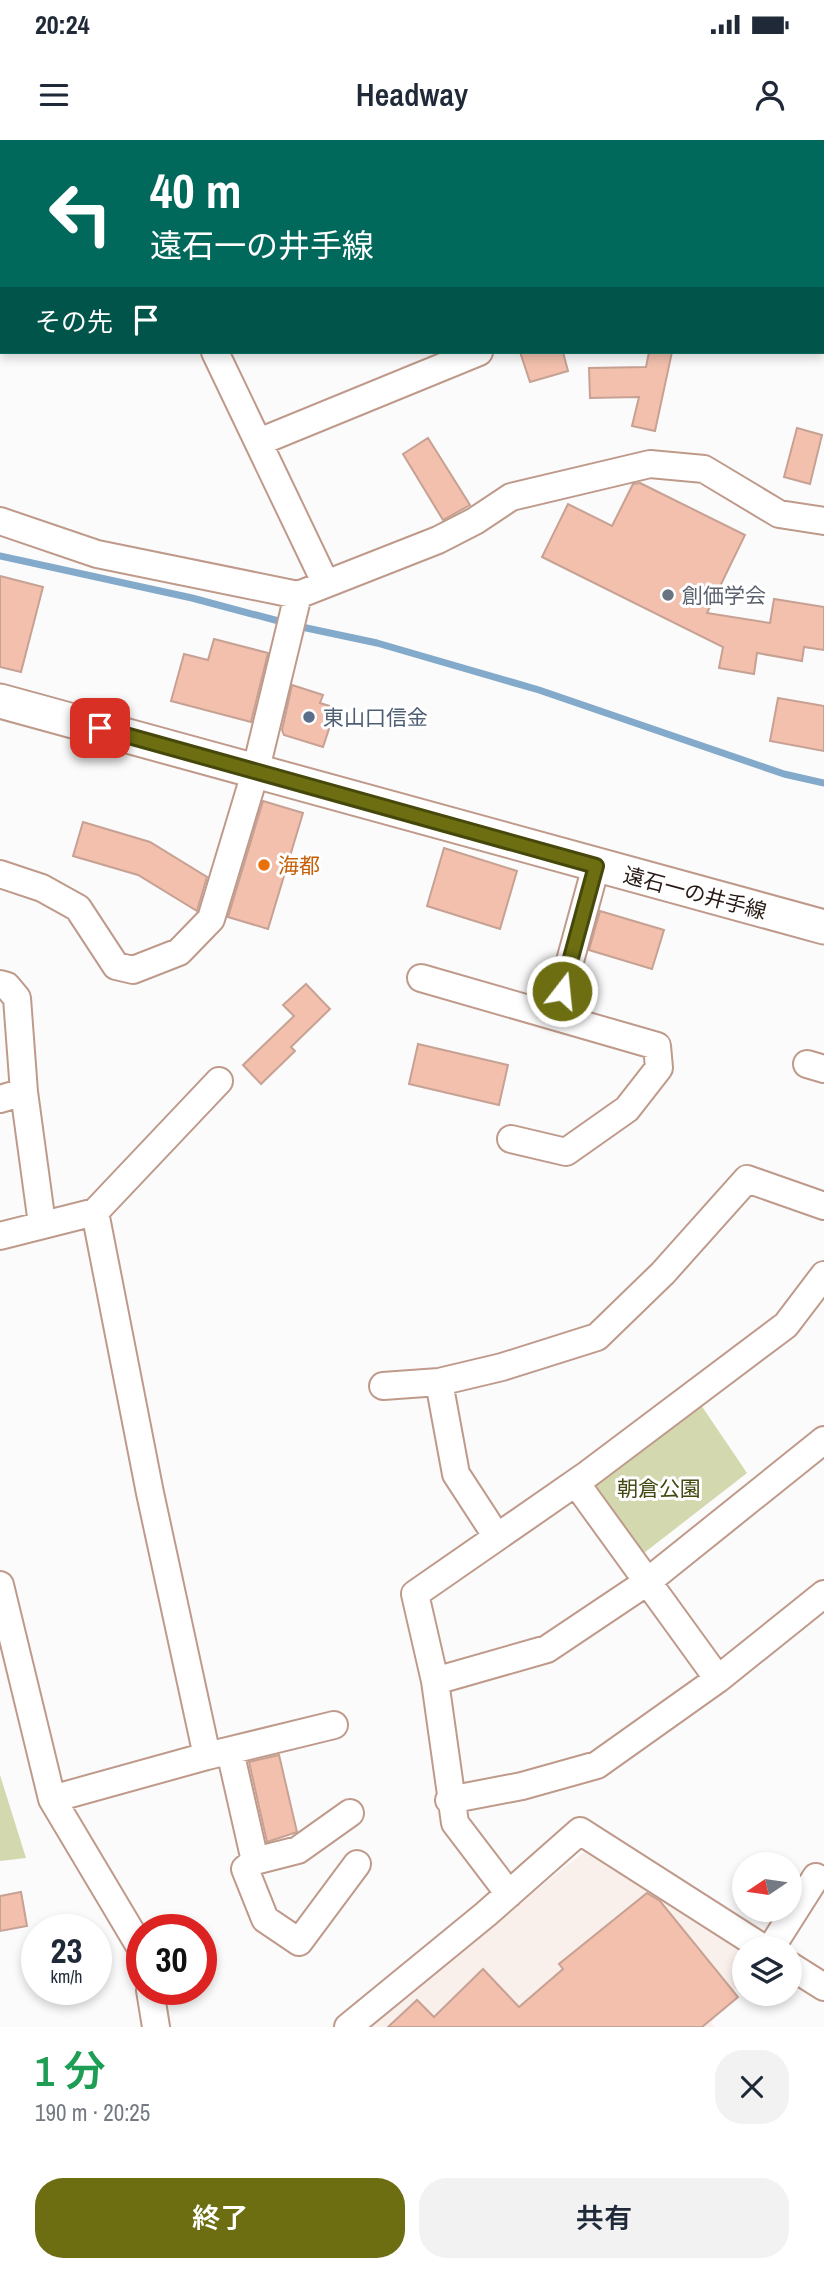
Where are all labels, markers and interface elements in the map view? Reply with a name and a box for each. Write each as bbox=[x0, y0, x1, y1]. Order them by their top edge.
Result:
text: 20:24 bbox=[35, 7, 90, 42]
text: Headway bbox=[356, 73, 468, 116]
icon: menu bbox=[35, 76, 73, 114]
icon: person bbox=[751, 76, 789, 114]
text: 40 m bbox=[150, 157, 242, 223]
icon: left bbox=[35, 168, 126, 259]
text: 遠石一の井手線 bbox=[150, 224, 374, 267]
icon: arrive bbox=[127, 301, 165, 339]
text: その先 bbox=[35, 304, 113, 339]
place label: 創価学会 bbox=[682, 581, 766, 610]
marker: 創価学会 bbox=[660, 587, 676, 603]
pin bbox=[70, 698, 130, 758]
place label: 東山口信金 bbox=[323, 703, 428, 732]
icon: arrive bbox=[81, 709, 119, 747]
marker: 東山口信金 bbox=[301, 709, 317, 725]
place label: 海都 bbox=[278, 851, 320, 880]
marker: 海都 bbox=[256, 857, 272, 873]
street label: 遠石一の井手線 bbox=[620, 860, 770, 926]
position arrow bbox=[525, 954, 599, 1028]
park label: 朝倉公園 bbox=[617, 1474, 701, 1503]
north arrow bbox=[732, 1852, 802, 1922]
map controls bbox=[732, 1852, 802, 2006]
speed limit sign: 30 bbox=[126, 1914, 217, 2005]
text: 23 bbox=[51, 1927, 82, 1974]
button: layers bbox=[732, 1936, 802, 2006]
text: km/h bbox=[51, 1964, 83, 1989]
text: 1 分 bbox=[35, 2043, 106, 2099]
button: close bbox=[715, 2050, 789, 2124]
text: 190 m · 20:25 bbox=[35, 2097, 150, 2128]
button: 終了 bbox=[35, 2178, 405, 2258]
button: 共有 bbox=[419, 2178, 789, 2258]

